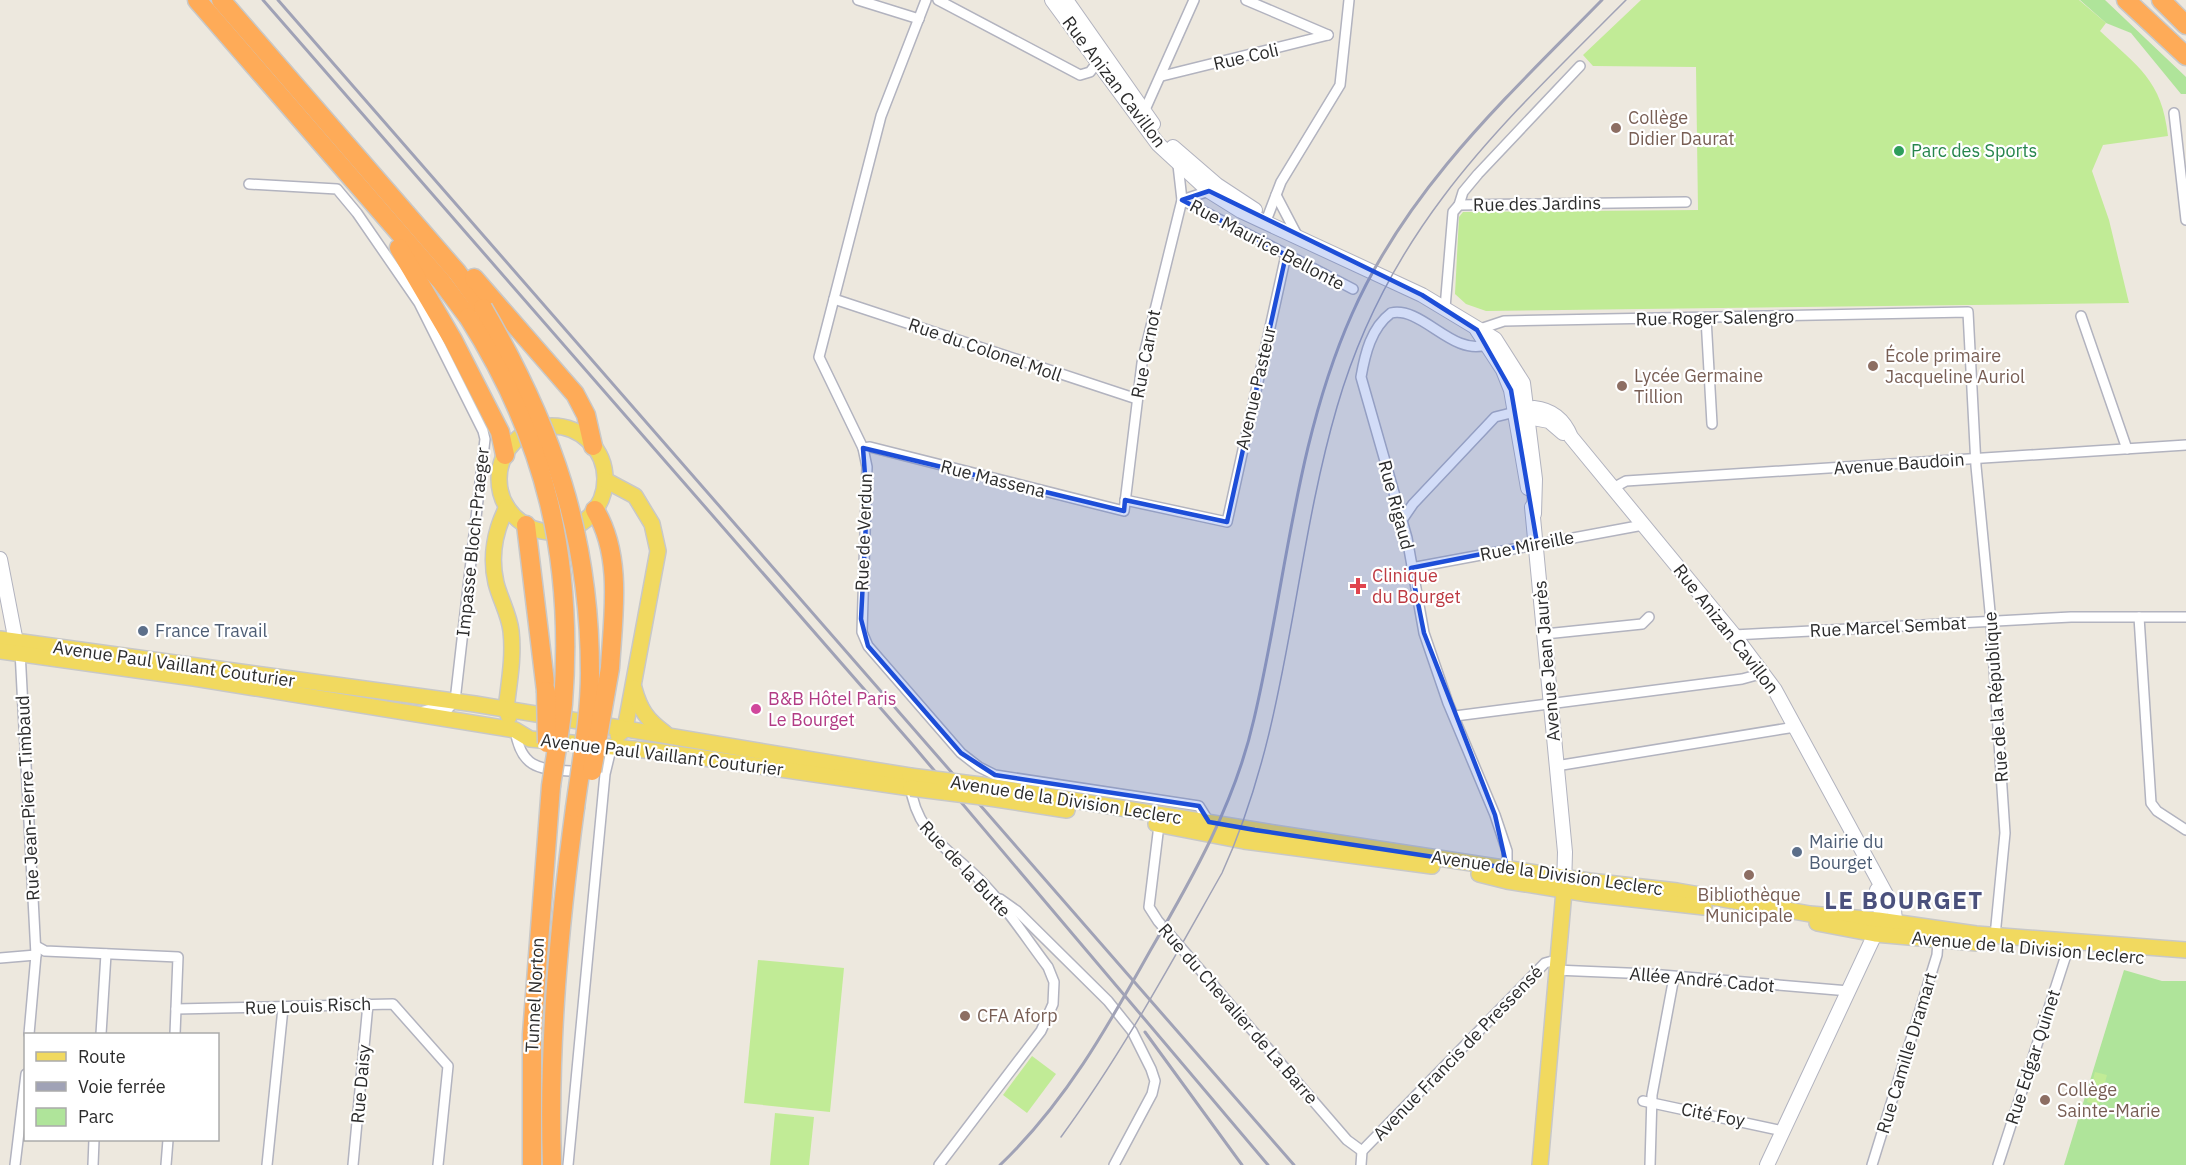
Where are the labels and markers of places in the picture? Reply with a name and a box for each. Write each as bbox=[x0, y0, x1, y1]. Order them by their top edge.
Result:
place label: Collège Didier Daurat bbox=[1628, 106, 1735, 150]
marker: Collège Didier Daurat bbox=[1609, 121, 1623, 135]
place label: Parc des Sports bbox=[1911, 139, 2037, 162]
marker: Parc des Sports bbox=[1892, 144, 1906, 158]
place label: École primaire Jacqueline Auriol bbox=[1885, 344, 2025, 388]
marker: École primaire Jacqueline Auriol bbox=[1866, 359, 1880, 373]
place label: Lycée Germaine Tillion bbox=[1634, 364, 1763, 408]
marker: Lycée Germaine Tillion bbox=[1615, 379, 1629, 393]
place label: Clinique du Bourget bbox=[1372, 564, 1461, 608]
marker: Clinique du Bourget bbox=[1349, 577, 1367, 595]
place label: France Travail bbox=[155, 619, 267, 642]
marker: France Travail bbox=[136, 624, 150, 638]
place label: B&B Hôtel Paris Le Bourget bbox=[768, 687, 897, 731]
marker: B&B Hôtel Paris Le Bourget bbox=[749, 702, 763, 716]
place label: Mairie du Bourget bbox=[1809, 830, 1884, 874]
marker: Mairie du Bourget bbox=[1790, 845, 1804, 859]
marker: Bibliothèque Municipale bbox=[1742, 868, 1756, 882]
place label: Bibliothèque Municipale bbox=[1697, 883, 1801, 927]
place label: CFA Aforp bbox=[977, 1004, 1058, 1027]
marker: CFA Aforp bbox=[958, 1009, 972, 1023]
place label: Collège Sainte-Marie bbox=[2057, 1078, 2161, 1122]
marker: Collège Sainte-Marie bbox=[2038, 1093, 2052, 1107]

